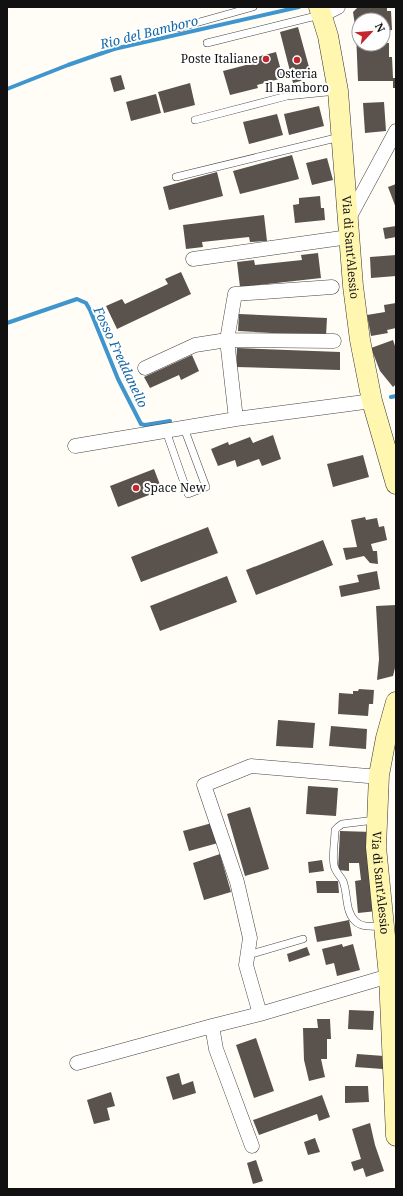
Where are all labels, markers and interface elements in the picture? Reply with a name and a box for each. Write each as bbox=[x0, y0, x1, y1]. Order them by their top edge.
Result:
water label: Rio del Bamboro bbox=[97, 11, 200, 53]
north arrow bbox=[351, 12, 391, 52]
text: N bbox=[372, 20, 389, 35]
place label: Poste Italiane bbox=[181, 50, 258, 67]
marker: Poste Italiane bbox=[261, 54, 271, 64]
marker: Osteria Il Bamboro bbox=[292, 55, 302, 65]
place label: Osteria Il Bamboro bbox=[265, 65, 329, 96]
street label: Via di Sant'Alessio bbox=[338, 195, 364, 300]
water label: Fosso Freddanello bbox=[89, 303, 152, 410]
place label: Space New bbox=[144, 479, 207, 496]
marker: Space New bbox=[131, 483, 141, 493]
street label: Via di Sant'Alessio bbox=[368, 831, 394, 935]

